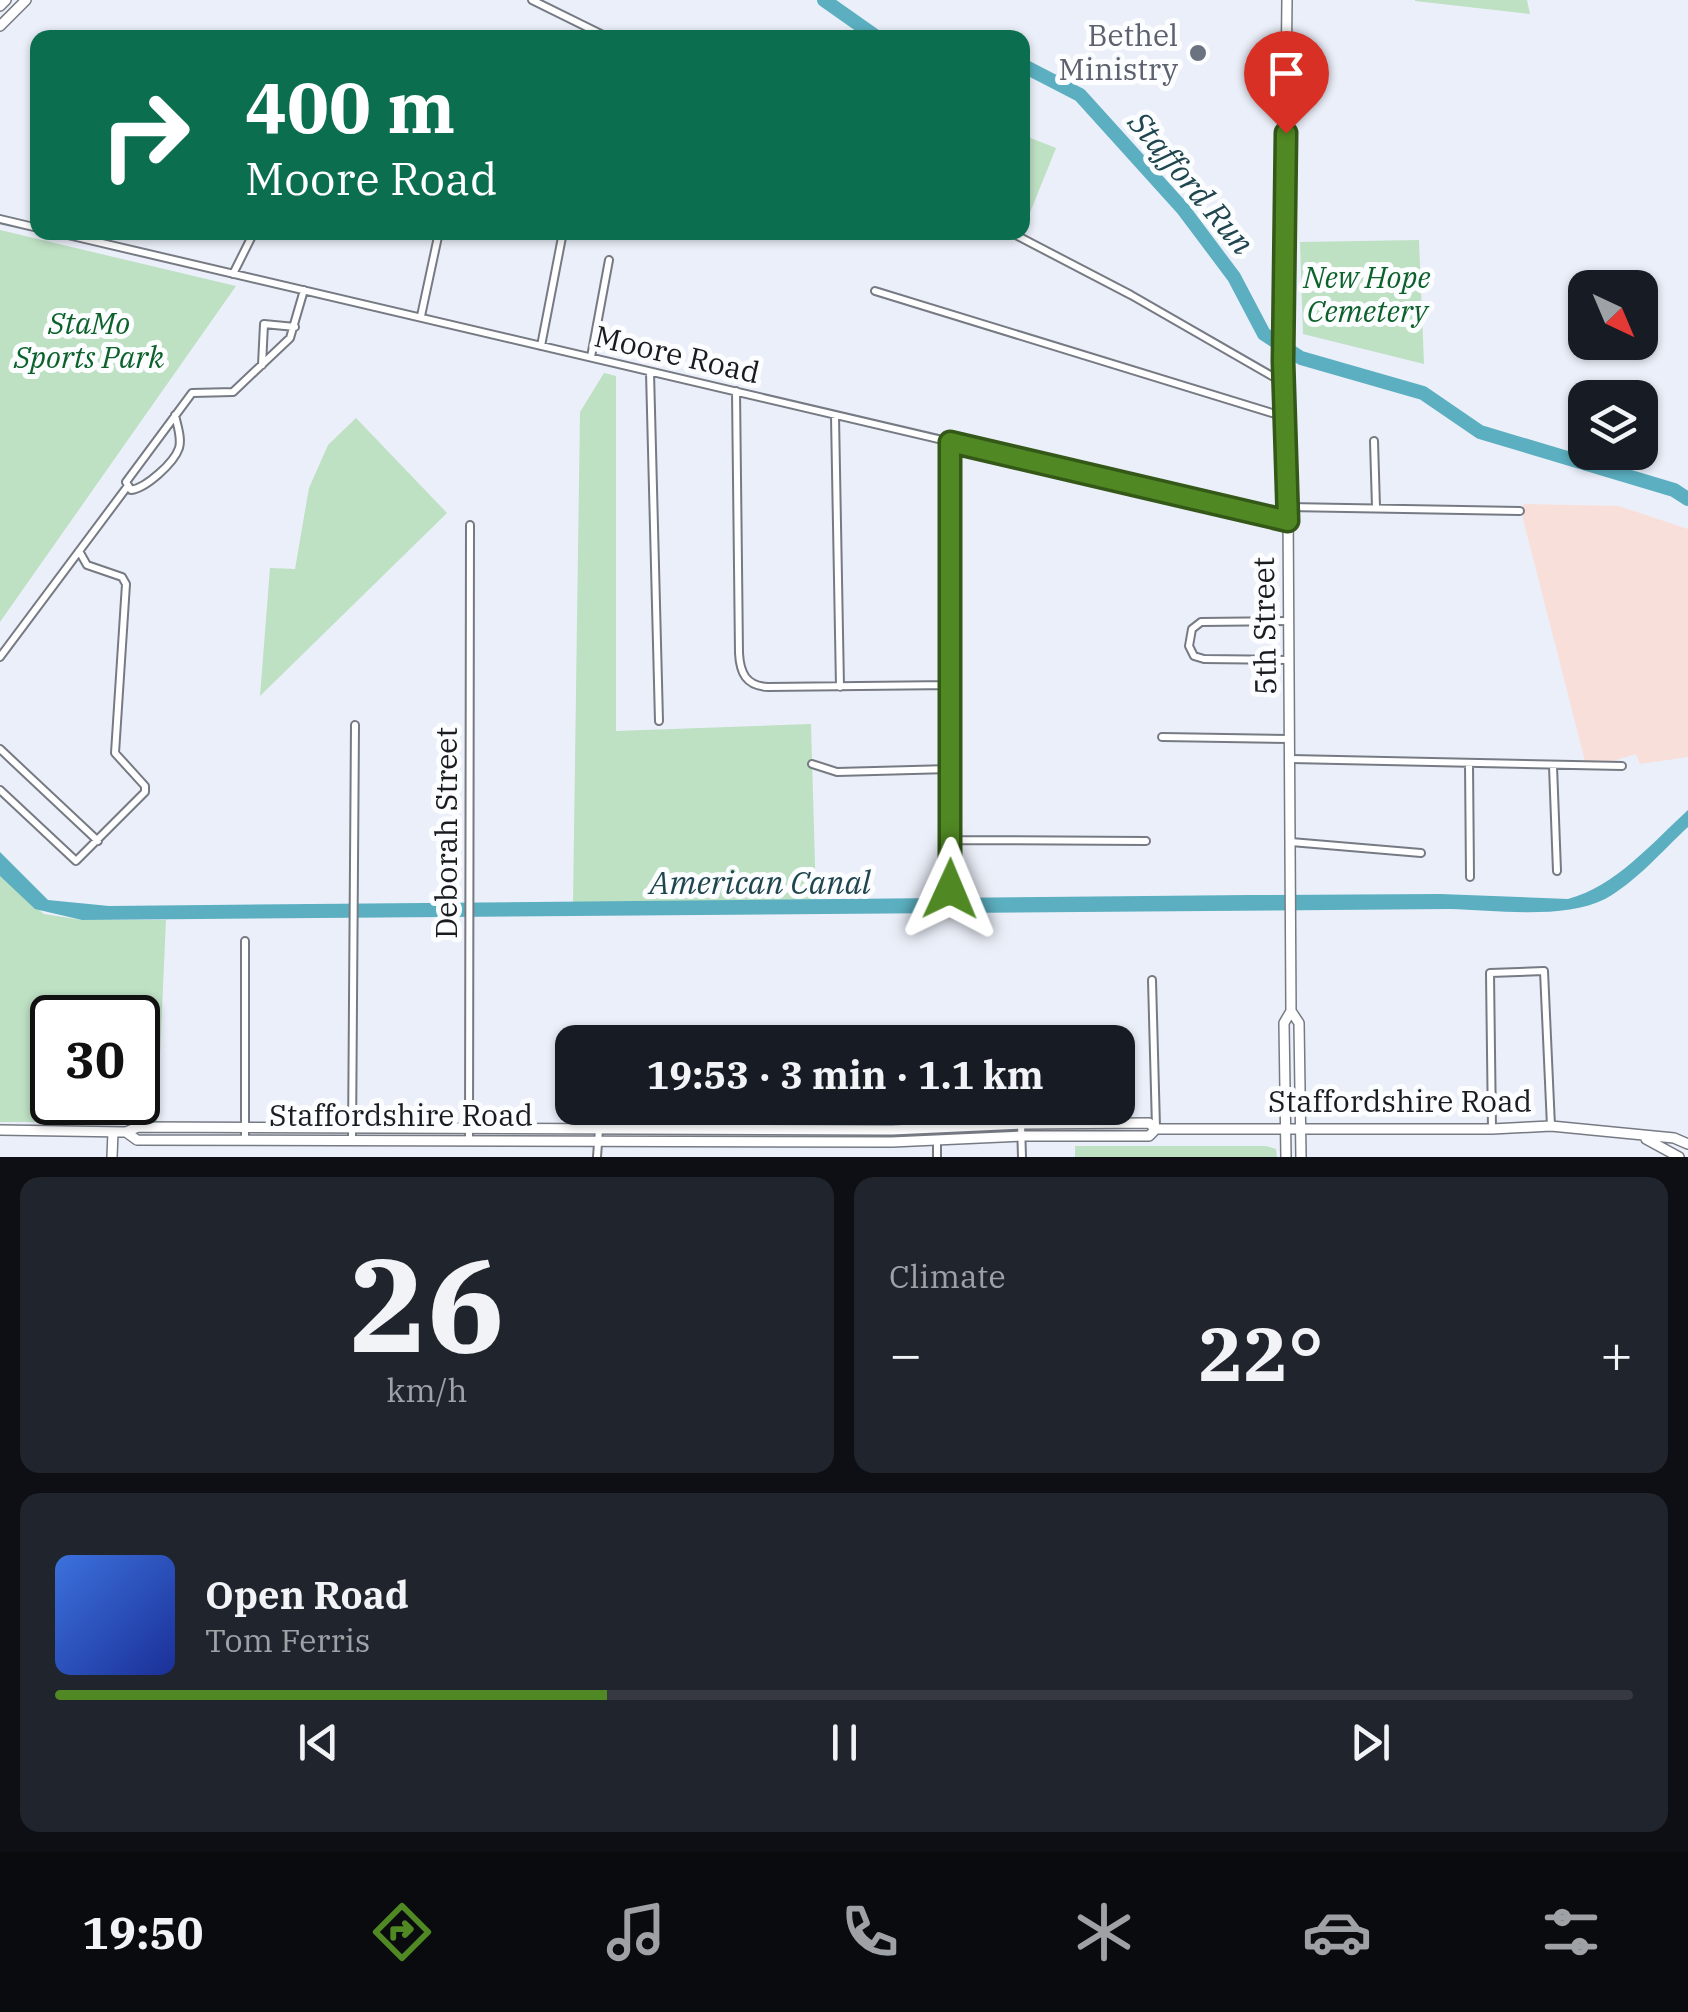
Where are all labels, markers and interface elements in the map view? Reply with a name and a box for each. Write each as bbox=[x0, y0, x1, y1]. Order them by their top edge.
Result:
place label: Bethel Ministry bbox=[1059, 15, 1178, 88]
pin bbox=[1244, 31, 1329, 134]
marker: Bethel Ministry bbox=[1187, 42, 1209, 64]
icon: arrive bbox=[1259, 46, 1314, 101]
text: 400 m bbox=[245, 61, 455, 152]
icon: right bbox=[80, 70, 210, 200]
water label: Stafford Run bbox=[1119, 101, 1264, 263]
text: Moore Road bbox=[245, 149, 497, 207]
park label: New Hope Cemetery bbox=[1302, 257, 1431, 330]
north arrow bbox=[1568, 270, 1658, 360]
map controls bbox=[1568, 270, 1658, 470]
park label: StaMo Sports Park bbox=[13, 303, 164, 376]
street label: Moore Road bbox=[591, 316, 764, 391]
button: layers bbox=[1568, 380, 1658, 470]
street label: 5th Street bbox=[1243, 556, 1284, 696]
street label: Deborah Street bbox=[426, 727, 465, 939]
position arrow bbox=[898, 837, 1002, 941]
water label: American Canal bbox=[647, 861, 872, 903]
speed limit sign: 30 bbox=[30, 995, 160, 1125]
text: 19:53 · 3 min · 1.1 km bbox=[646, 1050, 1044, 1099]
street label: Staffordshire Road bbox=[1268, 1081, 1532, 1120]
street label: Staffordshire Road bbox=[269, 1095, 533, 1134]
text: 26 bbox=[349, 1219, 505, 1388]
text: Climate bbox=[889, 1255, 1006, 1297]
text: 22° bbox=[1198, 1304, 1324, 1402]
text: − bbox=[889, 1318, 922, 1389]
text: + bbox=[1600, 1318, 1633, 1389]
text: km/h bbox=[387, 1369, 467, 1411]
text: Open Road bbox=[205, 1570, 409, 1619]
text: Tom Ferris bbox=[205, 1619, 370, 1661]
icon: previous bbox=[291, 1715, 346, 1770]
icon: pause bbox=[817, 1715, 872, 1770]
icon: next bbox=[1343, 1715, 1398, 1770]
icon: directions bbox=[367, 1897, 437, 1967]
icon: music bbox=[601, 1897, 671, 1967]
icon: phone bbox=[835, 1897, 905, 1967]
icon: climate bbox=[1069, 1897, 1139, 1967]
icon: car bbox=[1302, 1897, 1372, 1967]
icon: filters bbox=[1536, 1897, 1606, 1967]
text: 19:50 bbox=[82, 1903, 204, 1961]

